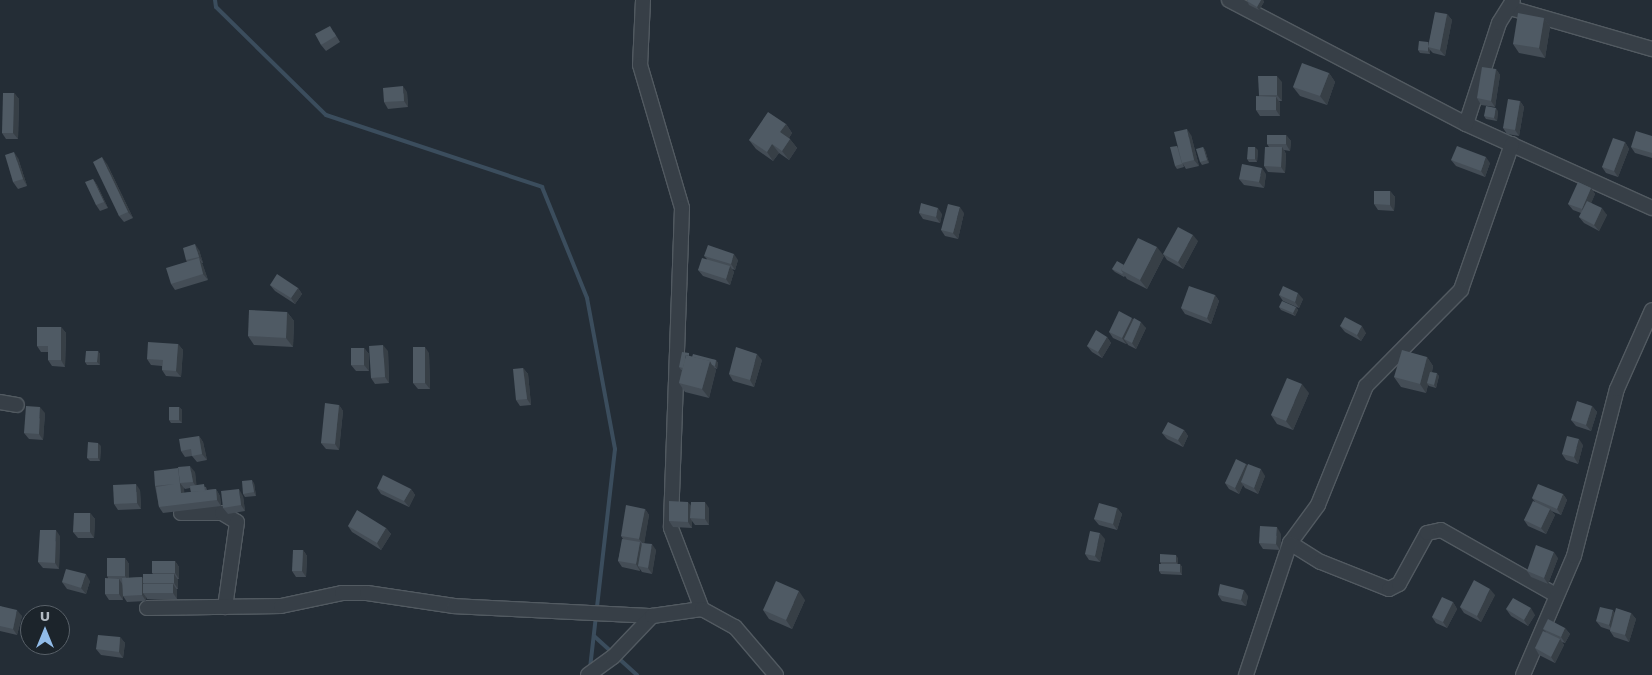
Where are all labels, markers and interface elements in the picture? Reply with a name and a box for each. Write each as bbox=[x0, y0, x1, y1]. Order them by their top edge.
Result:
north arrow bbox=[20, 605, 70, 655]
text: U bbox=[40, 608, 50, 624]

